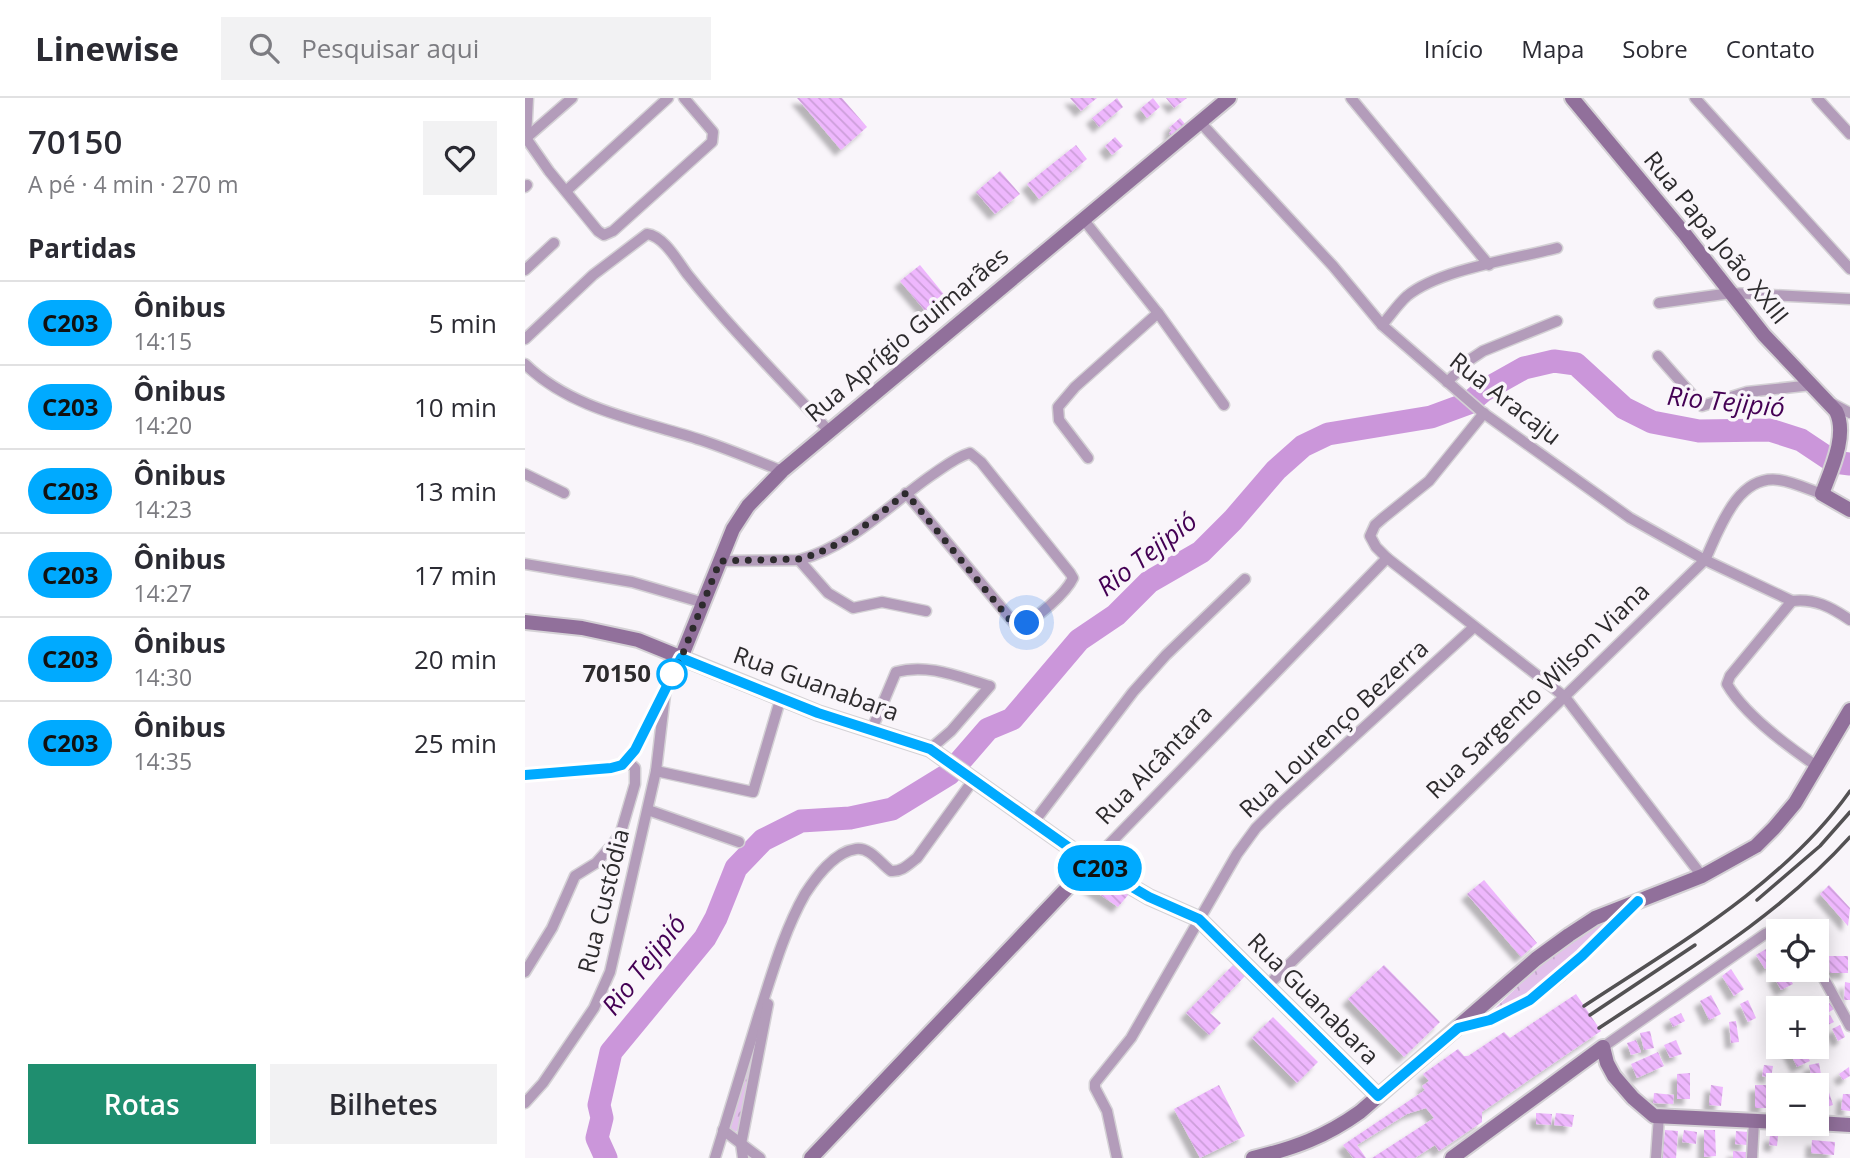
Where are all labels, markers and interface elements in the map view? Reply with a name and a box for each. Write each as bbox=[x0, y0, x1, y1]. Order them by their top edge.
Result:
search box bbox=[221, 17, 711, 80]
text: Linewise bbox=[35, 26, 179, 71]
icon: search bbox=[245, 29, 283, 67]
text: Pesquisar aqui bbox=[301, 30, 479, 66]
text: Início bbox=[1424, 32, 1483, 65]
text: Mapa bbox=[1521, 32, 1584, 65]
text: Sobre bbox=[1622, 32, 1688, 65]
text: Contato bbox=[1726, 32, 1815, 65]
text: 70150 bbox=[28, 119, 122, 164]
button: heart bbox=[423, 121, 497, 195]
street label: Rua Papa João XXIII bbox=[1637, 144, 1797, 331]
text: A pé · 4 min · 270 m bbox=[28, 168, 239, 200]
text: Partidas bbox=[28, 230, 136, 266]
street label: Rua Aprígio Guimarães bbox=[797, 239, 1015, 429]
text: Ônibus bbox=[133, 289, 226, 325]
text: 5 min bbox=[429, 305, 497, 341]
text: C203 bbox=[42, 306, 98, 339]
text: 14:15 bbox=[133, 325, 192, 357]
street label: Rua Aracaju bbox=[1443, 344, 1568, 452]
text: Ônibus bbox=[133, 373, 226, 409]
water label: Rio Tejipió bbox=[1665, 377, 1787, 425]
text: 10 min bbox=[414, 389, 497, 425]
text: C203 bbox=[42, 390, 98, 423]
text: 14:20 bbox=[133, 409, 192, 441]
text: Ônibus bbox=[133, 457, 226, 493]
text: 13 min bbox=[414, 473, 497, 509]
text: C203 bbox=[42, 474, 98, 507]
text: 14:23 bbox=[133, 493, 192, 525]
water label: Rio Tejipió bbox=[1089, 503, 1204, 604]
text: Ônibus bbox=[133, 541, 226, 577]
text: 17 min bbox=[414, 557, 497, 593]
text: C203 bbox=[42, 558, 98, 591]
street label: Rua Sargento Wilson Viana bbox=[1418, 574, 1656, 806]
text: 14:27 bbox=[133, 577, 192, 609]
your location bbox=[1009, 605, 1044, 640]
text: Ônibus bbox=[133, 625, 226, 661]
street label: Rua Lourenço Bezerra bbox=[1231, 631, 1435, 824]
street label: Rua Guanabara bbox=[729, 637, 904, 728]
text: 20 min bbox=[414, 641, 497, 677]
text: C203 bbox=[42, 642, 98, 675]
place label: 70150 bbox=[582, 656, 651, 689]
marker: 70150 bbox=[657, 659, 687, 689]
text: 14:30 bbox=[133, 661, 192, 693]
street label: Rua Alcântara bbox=[1087, 697, 1219, 831]
text: Ônibus bbox=[133, 709, 226, 745]
text: 25 min bbox=[414, 725, 497, 761]
text: C203 bbox=[42, 726, 98, 759]
text: 14:35 bbox=[133, 745, 192, 777]
street label: Rua Custódia bbox=[569, 825, 636, 976]
line badge: C203 bbox=[1051, 845, 1149, 891]
text: C203 bbox=[1072, 851, 1128, 884]
water label: Rio Tejipió bbox=[593, 907, 694, 1022]
map controls bbox=[1766, 919, 1829, 1136]
button: locate bbox=[1766, 919, 1829, 982]
street label: Rua Guanabara bbox=[1241, 925, 1387, 1071]
button: + bbox=[1766, 996, 1829, 1059]
button: Rotas bbox=[28, 1064, 256, 1144]
button: Bilhetes bbox=[270, 1064, 497, 1144]
button: − bbox=[1766, 1073, 1829, 1136]

